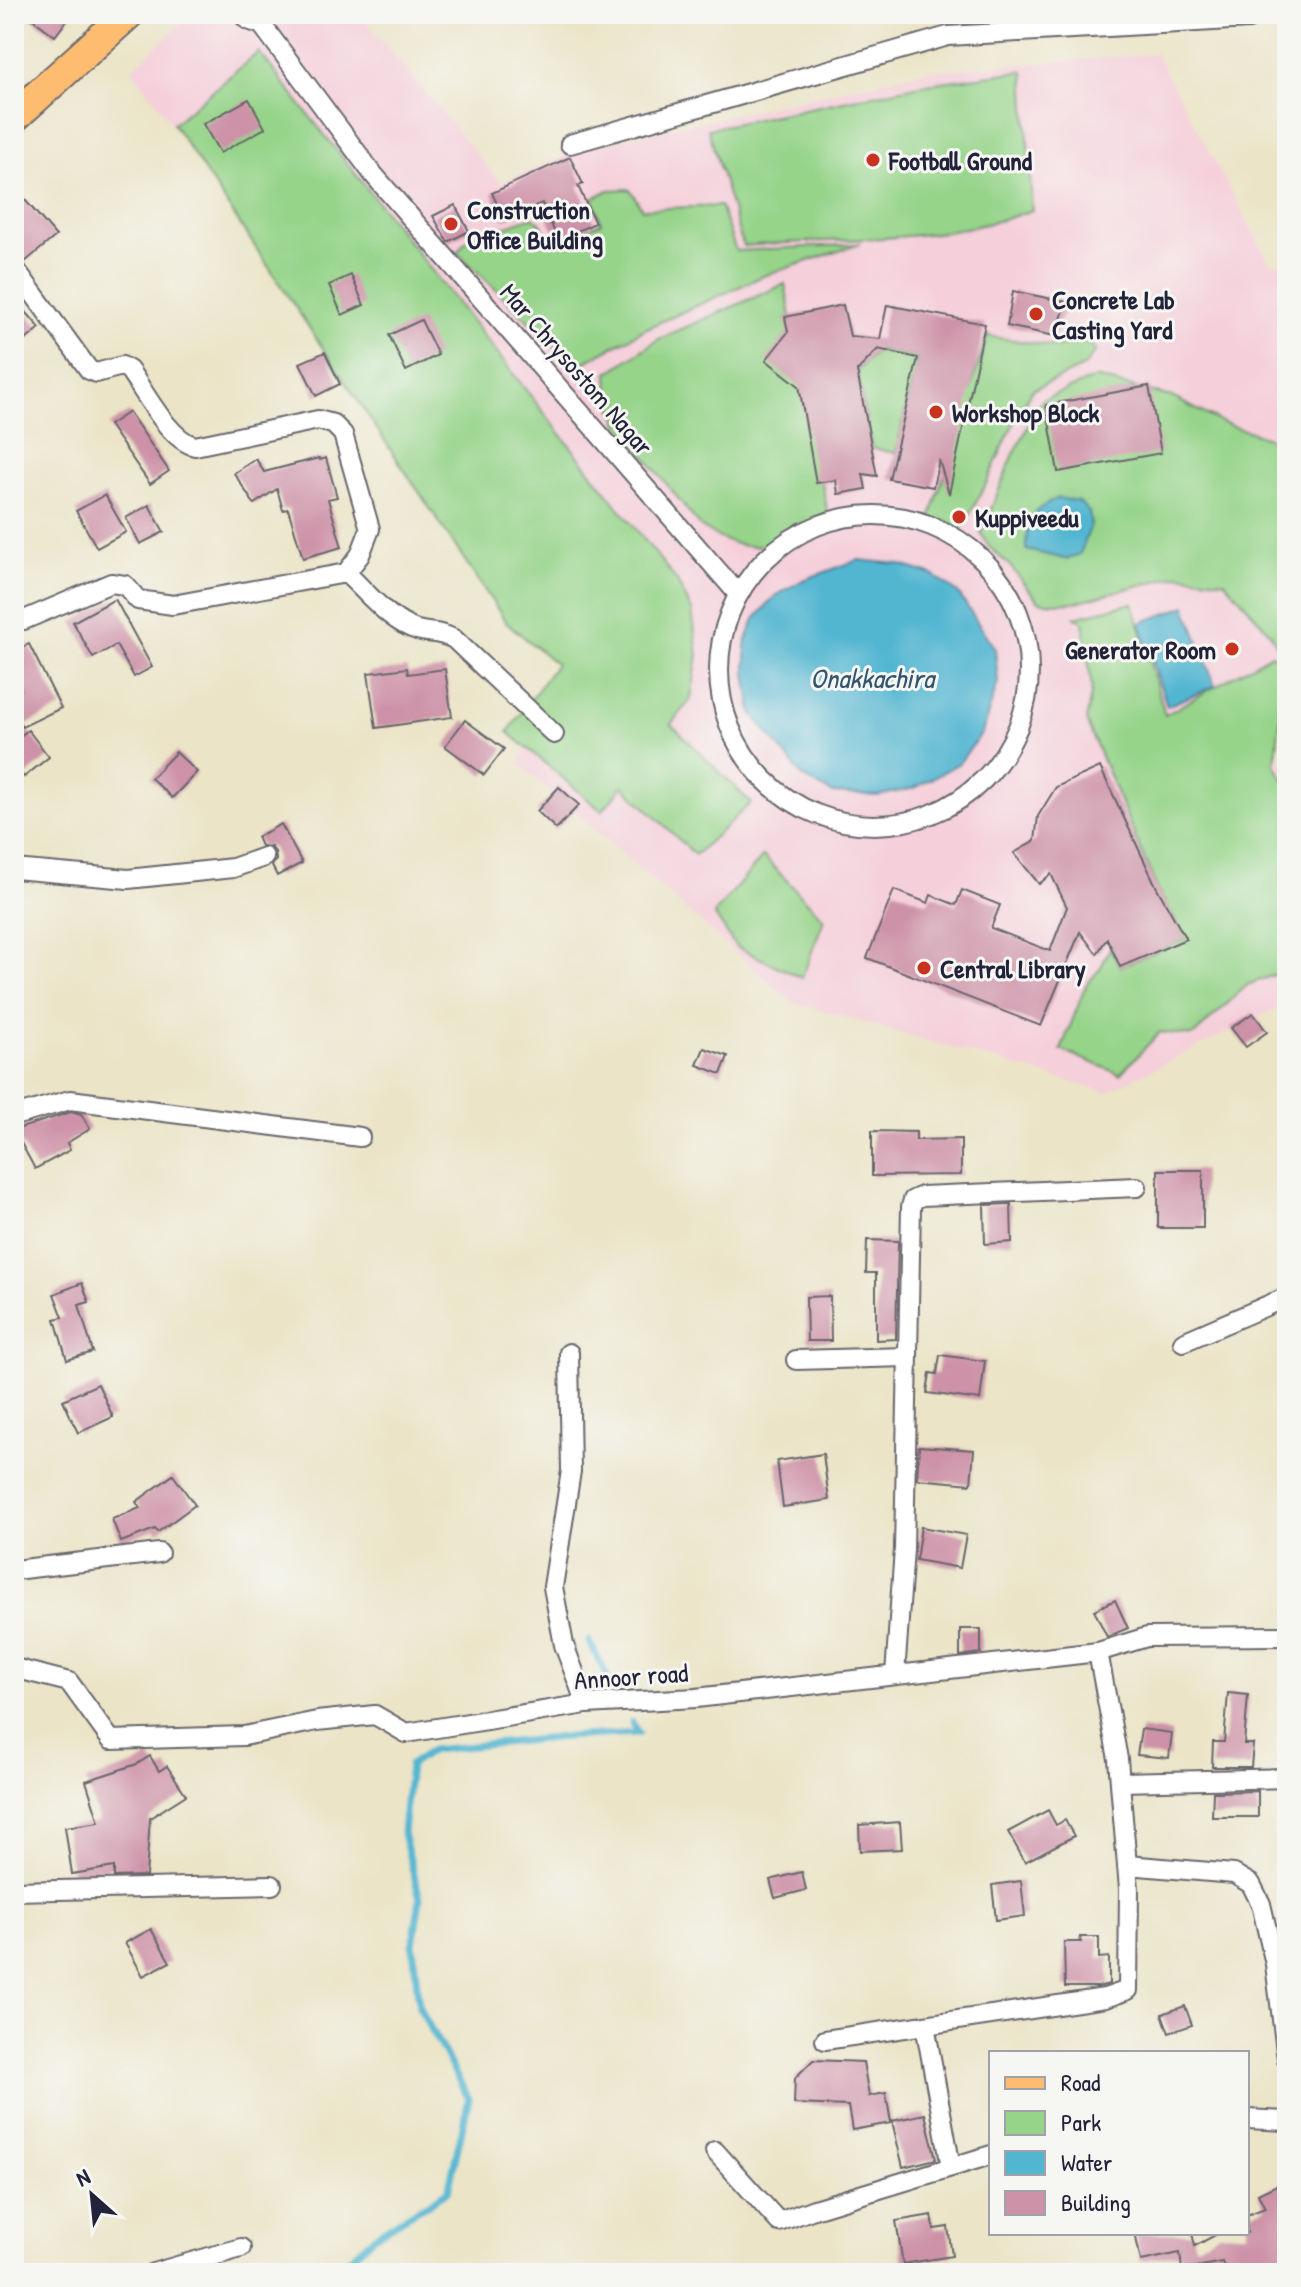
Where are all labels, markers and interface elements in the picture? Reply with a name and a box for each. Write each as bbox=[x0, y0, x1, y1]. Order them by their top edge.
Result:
place label: Football Ground bbox=[888, 143, 1033, 178]
marker: Football Ground bbox=[864, 151, 882, 169]
place label: Construction Office Building bbox=[467, 192, 603, 258]
marker: Construction Office Building bbox=[442, 215, 460, 233]
street label: Mar Chrysostom Nagar bbox=[493, 276, 661, 462]
place label: Concrete Lab Casting Yard bbox=[1052, 282, 1175, 348]
marker: Concrete Lab Casting Yard bbox=[1027, 305, 1045, 323]
place label: Workshop Block bbox=[952, 395, 1099, 431]
marker: Workshop Block bbox=[927, 403, 945, 421]
place label: Kuppiveedu bbox=[975, 500, 1079, 536]
marker: Kuppiveedu bbox=[950, 508, 968, 526]
place label: Generator Room bbox=[1065, 632, 1216, 667]
marker: Generator Room bbox=[1223, 640, 1241, 658]
water label: Onakkachira bbox=[810, 659, 937, 697]
place label: Central Library bbox=[940, 951, 1086, 987]
marker: Central Library bbox=[915, 959, 933, 977]
street label: Annoor road bbox=[573, 1655, 689, 1697]
legend bbox=[989, 2051, 1249, 2235]
text: Road bbox=[1061, 2066, 1100, 2098]
text: Park bbox=[1061, 2106, 1101, 2138]
text: Water bbox=[1061, 2146, 1112, 2178]
north arrow bbox=[52, 2155, 132, 2235]
text: N bbox=[71, 2161, 95, 2193]
text: Building bbox=[1061, 2186, 1131, 2218]

